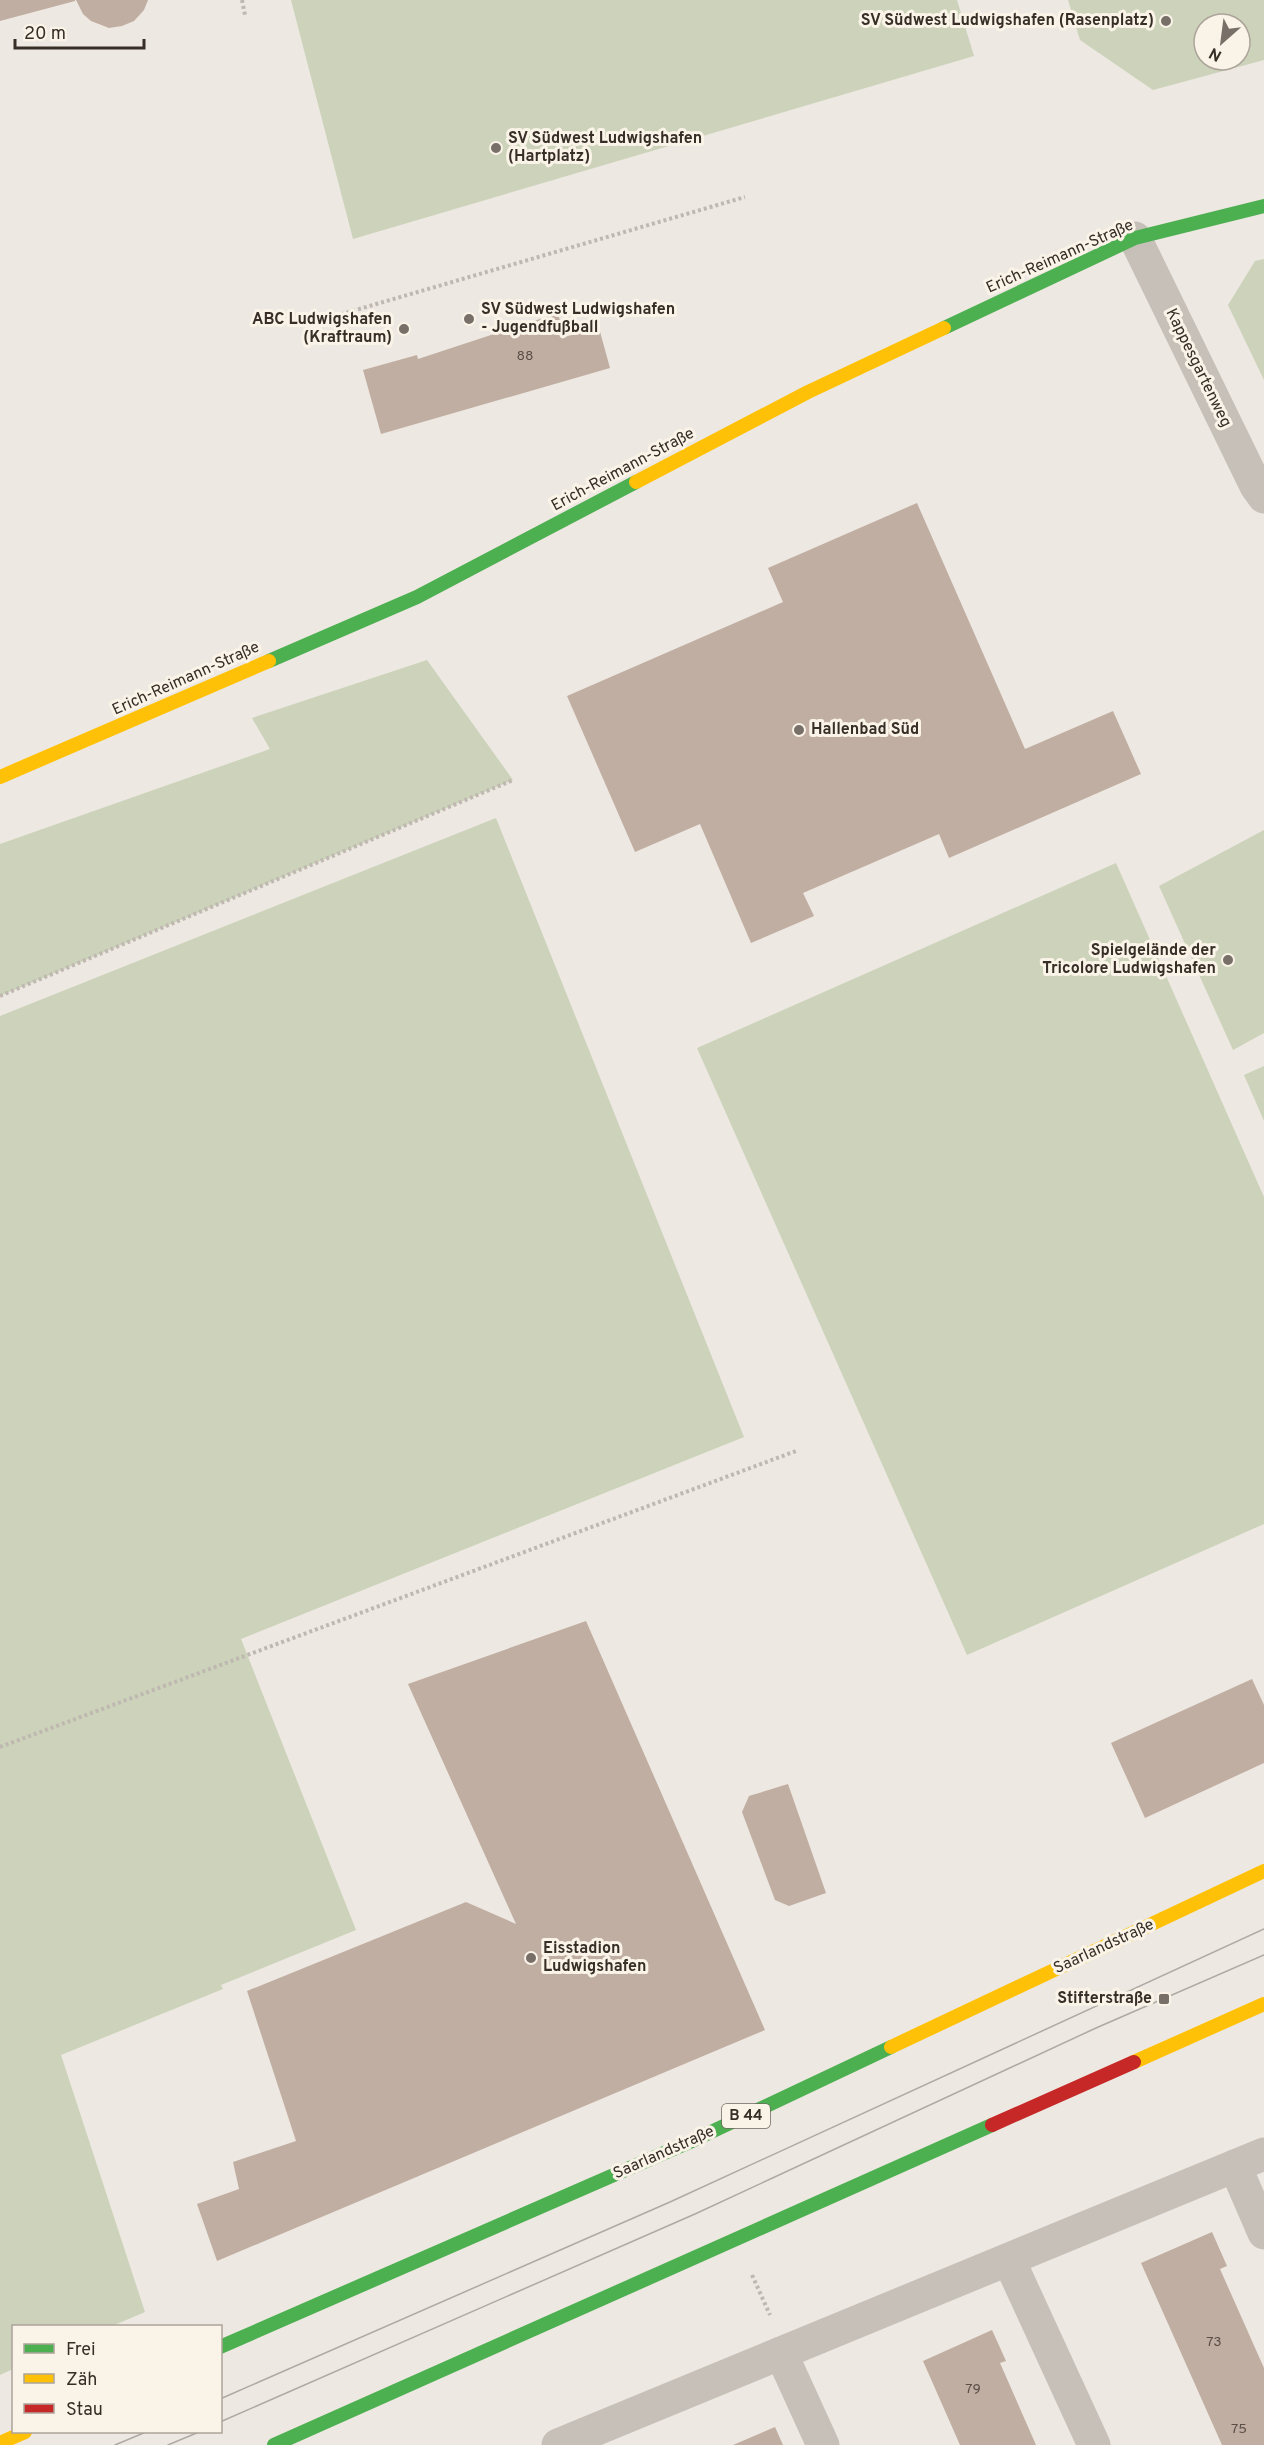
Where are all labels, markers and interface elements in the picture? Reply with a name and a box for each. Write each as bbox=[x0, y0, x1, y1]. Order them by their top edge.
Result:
place label: SV Südwest Ludwigshafen (Rasenplatz) bbox=[861, 11, 1154, 31]
scale bar bbox=[15, 12, 144, 50]
north arrow bbox=[1192, 12, 1252, 72]
marker: SV Südwest Ludwigshafen (Rasenplatz) bbox=[1159, 14, 1173, 28]
text: 20 m bbox=[24, 23, 66, 46]
text: N bbox=[1206, 42, 1226, 65]
place label: SV Südwest Ludwigshafen (Hartplatz) bbox=[508, 129, 702, 167]
marker: SV Südwest Ludwigshafen (Hartplatz) bbox=[489, 141, 503, 155]
street label: Erich-Reimann-Straße bbox=[983, 216, 1137, 298]
place label: SV Südwest Ludwigshafen - Jugendfußball bbox=[481, 300, 675, 338]
street label: Kappesgartenweg bbox=[1161, 305, 1235, 431]
place label: ABC Ludwigshafen (Kraftraum) bbox=[252, 310, 392, 348]
marker: SV Südwest Ludwigshafen - Jugendfußball bbox=[462, 312, 476, 326]
marker: ABC Ludwigshafen (Kraftraum) bbox=[397, 322, 411, 336]
house number: 88 bbox=[516, 348, 534, 365]
street label: Erich-Reimann-Straße bbox=[548, 424, 698, 516]
street label: Erich-Reimann-Straße bbox=[109, 638, 263, 720]
place label: Hallenbad Süd bbox=[811, 720, 919, 740]
marker: Hallenbad Süd bbox=[792, 723, 806, 737]
place label: Spielgelände der Tricolore Ludwigshafen bbox=[1042, 941, 1216, 979]
marker: Spielgelände der Tricolore Ludwigshafen bbox=[1221, 953, 1235, 967]
street label: Saarlandstraße bbox=[1051, 1915, 1157, 1979]
place label: Eisstadion Ludwigshafen bbox=[543, 1939, 647, 1977]
marker: Eisstadion Ludwigshafen bbox=[524, 1951, 538, 1965]
place label: Stifterstraße bbox=[1057, 1989, 1152, 2009]
marker: Stifterstraße bbox=[1157, 1992, 1171, 2006]
road number: B 44 bbox=[722, 2104, 770, 2128]
street label: Saarlandstraße bbox=[610, 2122, 718, 2184]
legend bbox=[12, 2325, 222, 2433]
house number: 73 bbox=[1206, 2334, 1222, 2351]
text: Frei bbox=[66, 2339, 96, 2362]
text: Zäh bbox=[66, 2369, 97, 2392]
house number: 79 bbox=[965, 2381, 981, 2398]
text: Stau bbox=[66, 2399, 103, 2422]
house number: 75 bbox=[1231, 2421, 1247, 2438]

